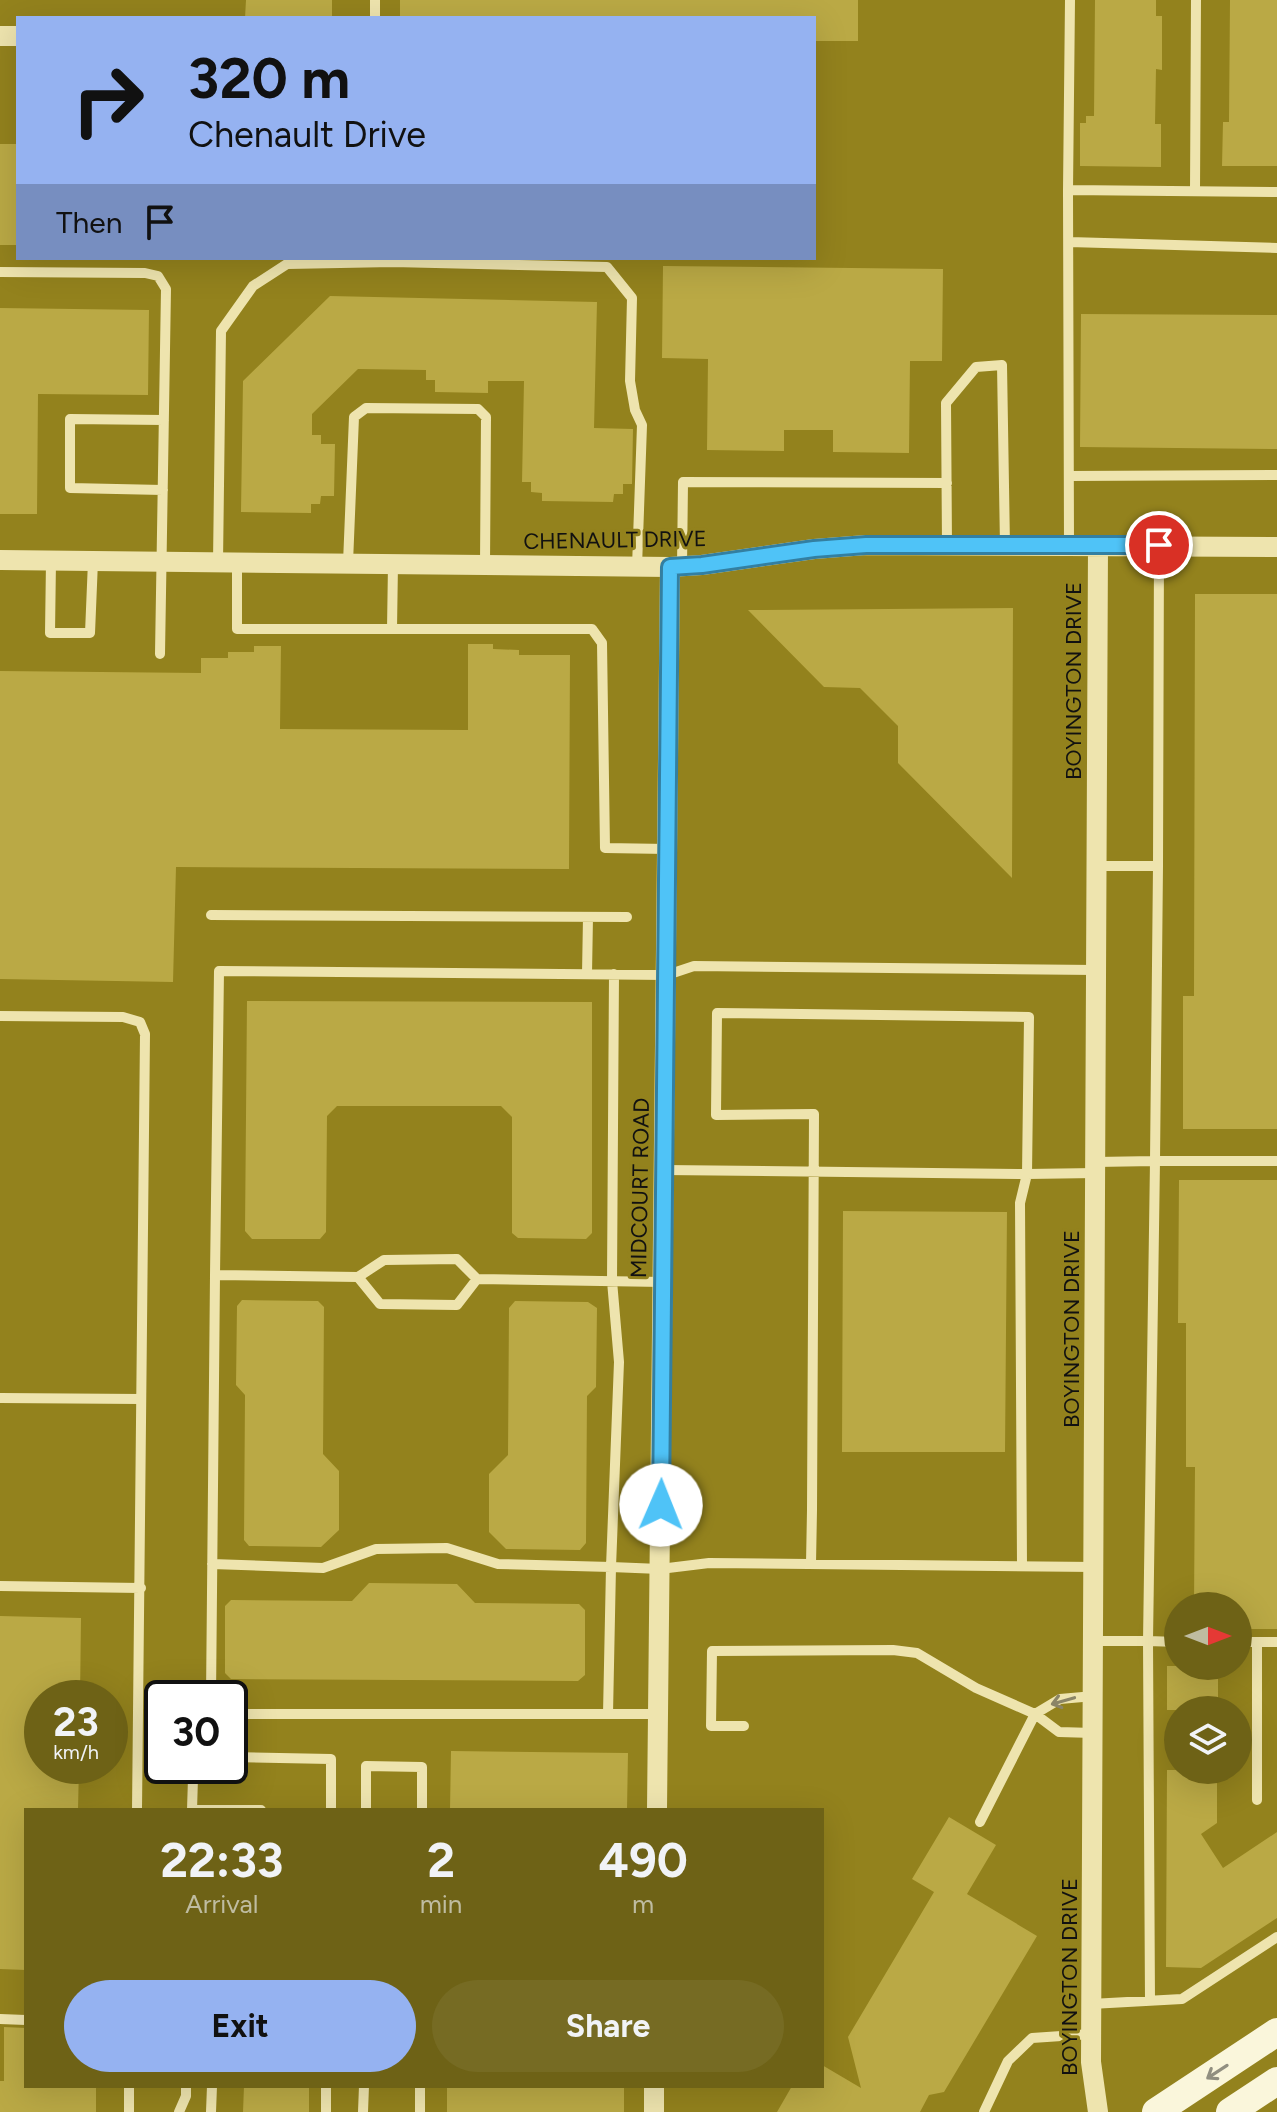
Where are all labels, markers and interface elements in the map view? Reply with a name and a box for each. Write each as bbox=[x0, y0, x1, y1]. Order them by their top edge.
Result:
text: 320 m bbox=[188, 45, 350, 112]
icon: right bbox=[56, 48, 160, 152]
text: Chenault Drive bbox=[188, 113, 426, 156]
icon: arrive bbox=[138, 200, 182, 244]
text: Then bbox=[56, 204, 122, 241]
pin bbox=[1125, 511, 1193, 579]
icon: arrive bbox=[1137, 523, 1181, 567]
street label: CHENAULT DRIVE bbox=[523, 525, 707, 555]
street label: BOYINGTON DRIVE bbox=[1060, 582, 1087, 780]
street label: MIDCOURT ROAD bbox=[625, 1098, 655, 1278]
street label: BOYINGTON DRIVE bbox=[1058, 1230, 1085, 1428]
position arrow bbox=[619, 1463, 703, 1547]
north arrow bbox=[1164, 1592, 1252, 1680]
map controls bbox=[1164, 1592, 1252, 1784]
speed limit sign: 30 bbox=[144, 1680, 248, 1784]
one-way arrow bbox=[1051, 1695, 1076, 1709]
button: layers bbox=[1164, 1696, 1252, 1784]
text: 23 bbox=[53, 1698, 99, 1746]
text: km/h bbox=[53, 1740, 99, 1764]
text: 22:33 bbox=[160, 1831, 284, 1889]
text: 2 bbox=[427, 1831, 455, 1889]
text: 490 bbox=[599, 1831, 688, 1889]
street label: BOYINGTON DRIVE bbox=[1056, 1878, 1083, 2076]
text: Arrival bbox=[185, 1888, 259, 1920]
text: min bbox=[420, 1888, 462, 1920]
text: m bbox=[632, 1888, 654, 1920]
button: Exit bbox=[64, 1980, 416, 2072]
button: Share bbox=[432, 1980, 784, 2072]
one-way arrow bbox=[1206, 2064, 1228, 2080]

